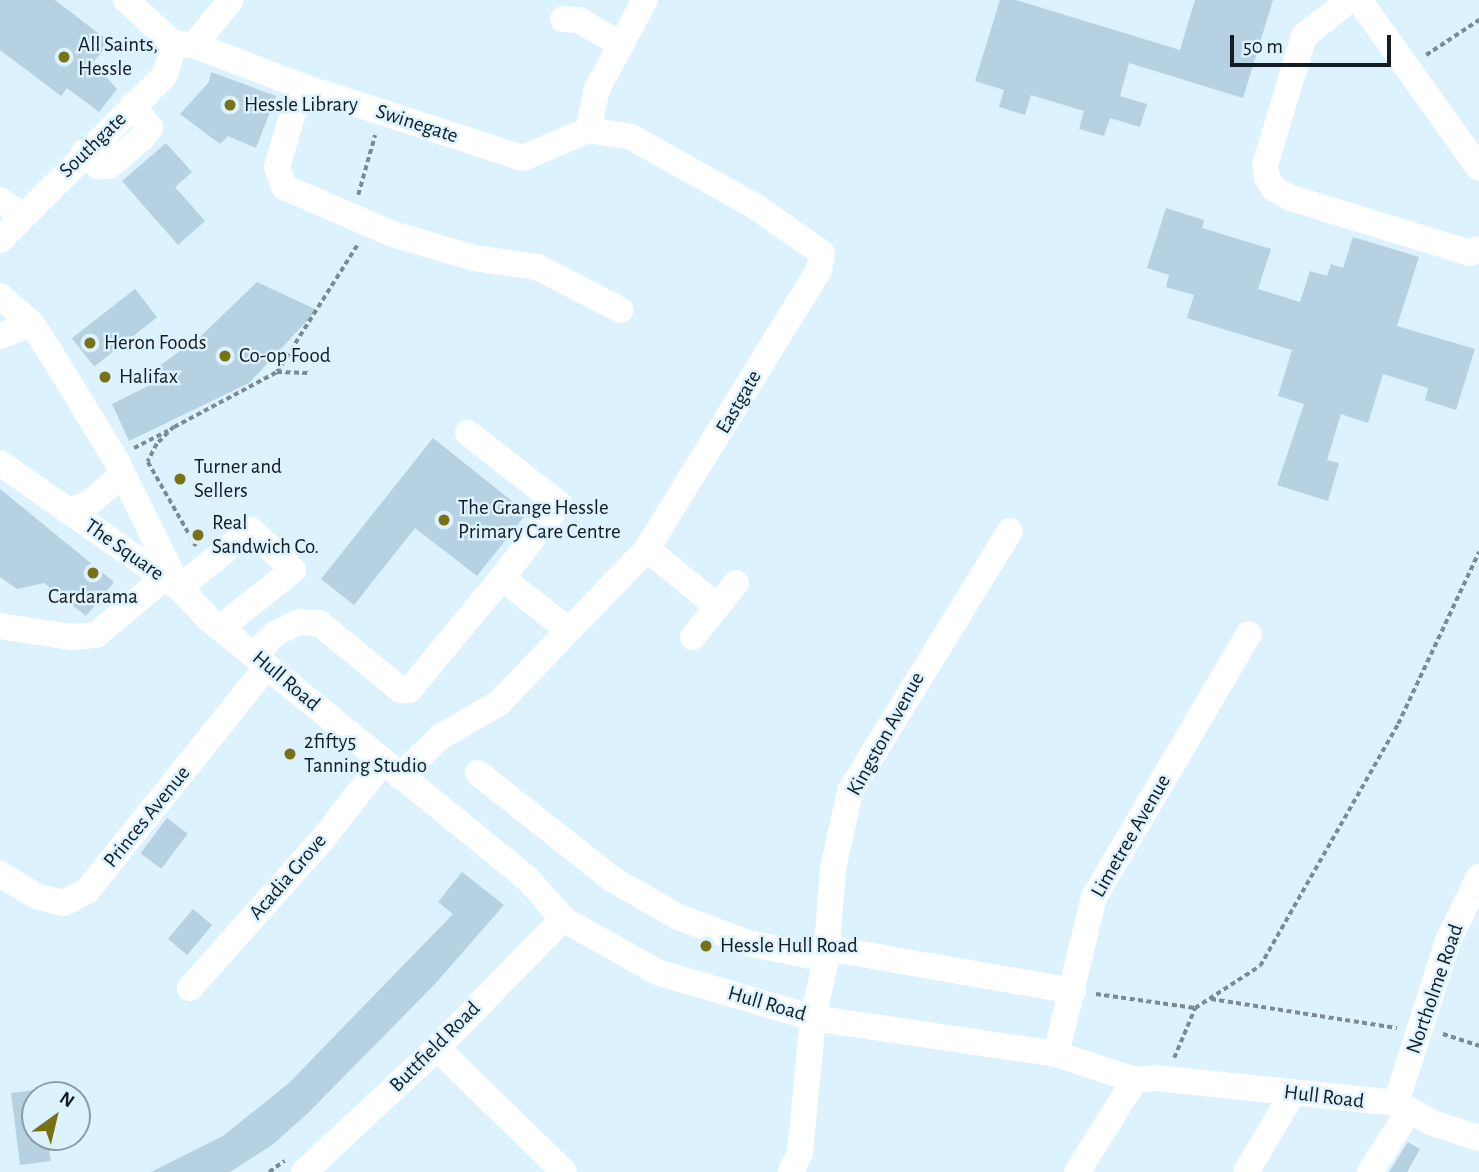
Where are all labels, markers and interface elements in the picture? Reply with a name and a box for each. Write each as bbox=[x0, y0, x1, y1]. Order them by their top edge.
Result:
scale bar bbox=[1234, 21, 1395, 65]
place label: All Saints, Hessle bbox=[78, 32, 158, 82]
text: 50 m bbox=[1243, 36, 1283, 57]
marker: All Saints, Hessle bbox=[56, 49, 72, 65]
place label: Hessle Library bbox=[244, 92, 358, 118]
marker: Hessle Library bbox=[222, 97, 238, 113]
street label: Swinegate bbox=[373, 99, 461, 149]
street label: Southgate bbox=[54, 107, 132, 183]
place label: Heron Foods bbox=[104, 330, 206, 356]
marker: Heron Foods bbox=[82, 335, 98, 351]
place label: Co-op Food bbox=[239, 343, 331, 369]
marker: Co-op Food bbox=[217, 348, 233, 364]
place label: Halifax bbox=[119, 364, 178, 390]
street label: Eastgate bbox=[711, 366, 767, 438]
marker: Halifax bbox=[97, 369, 113, 385]
place label: Turner and Sellers bbox=[194, 454, 282, 504]
marker: Turner and Sellers bbox=[172, 471, 188, 487]
place label: The Grange Hessle Primary Care Centre bbox=[458, 495, 621, 545]
place label: Real Sandwich Co. bbox=[212, 510, 319, 560]
marker: The Grange Hessle Primary Care Centre bbox=[436, 512, 452, 528]
street label: The Square bbox=[80, 514, 168, 586]
marker: Real Sandwich Co. bbox=[190, 527, 206, 543]
marker: Cardarama bbox=[85, 565, 101, 581]
place label: Cardarama bbox=[48, 584, 138, 610]
street label: Hull Road bbox=[247, 645, 325, 717]
street label: Kingston Avenue bbox=[842, 668, 930, 800]
place label: 2fifty5 Tanning Studio bbox=[304, 729, 427, 779]
marker: 2fifty5 Tanning Studio bbox=[282, 746, 298, 762]
street label: Princes Avenue bbox=[98, 761, 196, 873]
street label: Limetree Avenue bbox=[1086, 770, 1176, 902]
street label: Acadia Grove bbox=[244, 829, 332, 925]
street label: Northolme Road bbox=[1401, 921, 1469, 1057]
place label: Hessle Hull Road bbox=[720, 933, 858, 959]
marker: Hessle Hull Road bbox=[698, 938, 714, 954]
street label: Hull Road bbox=[725, 981, 809, 1027]
street label: Buttfield Road bbox=[384, 996, 486, 1098]
street label: Hull Road bbox=[1283, 1080, 1365, 1114]
north arrow bbox=[21, 1081, 91, 1151]
text: N bbox=[56, 1088, 78, 1111]

